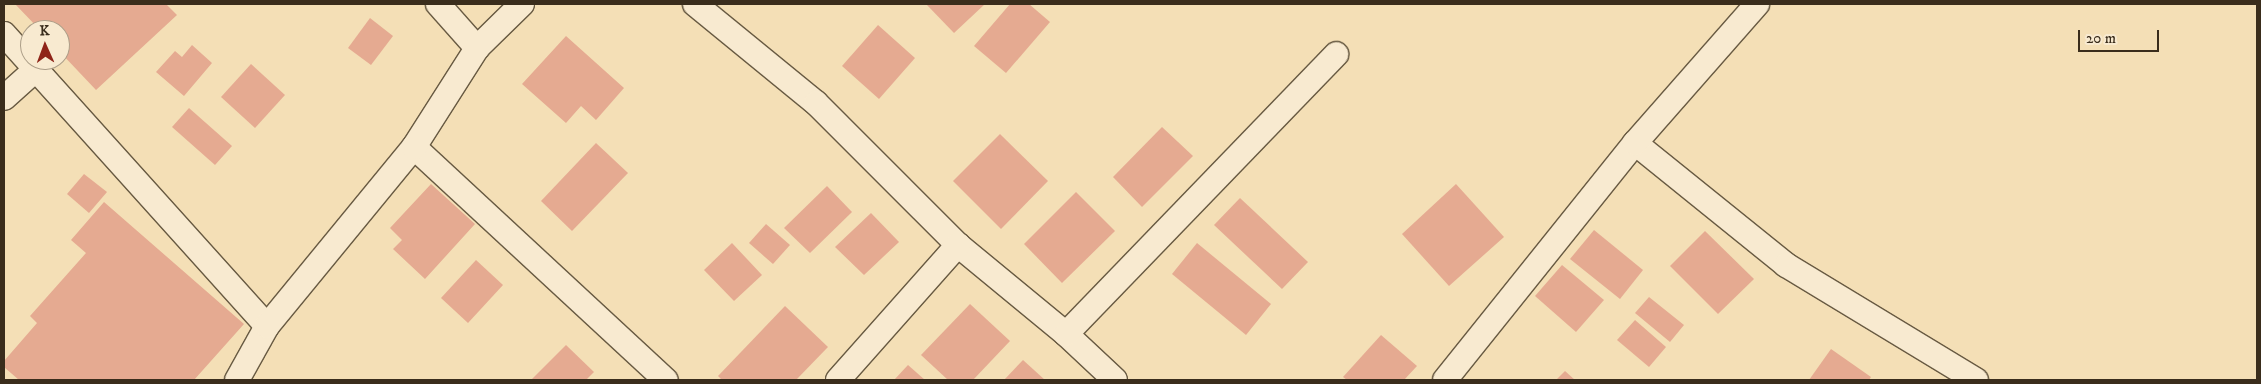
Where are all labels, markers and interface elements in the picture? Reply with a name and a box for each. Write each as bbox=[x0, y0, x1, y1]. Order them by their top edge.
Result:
north arrow bbox=[20, 20, 70, 70]
scale bar bbox=[2081, 20, 2162, 52]
text: K bbox=[39, 22, 50, 40]
text: 20 m bbox=[2086, 29, 2116, 48]

